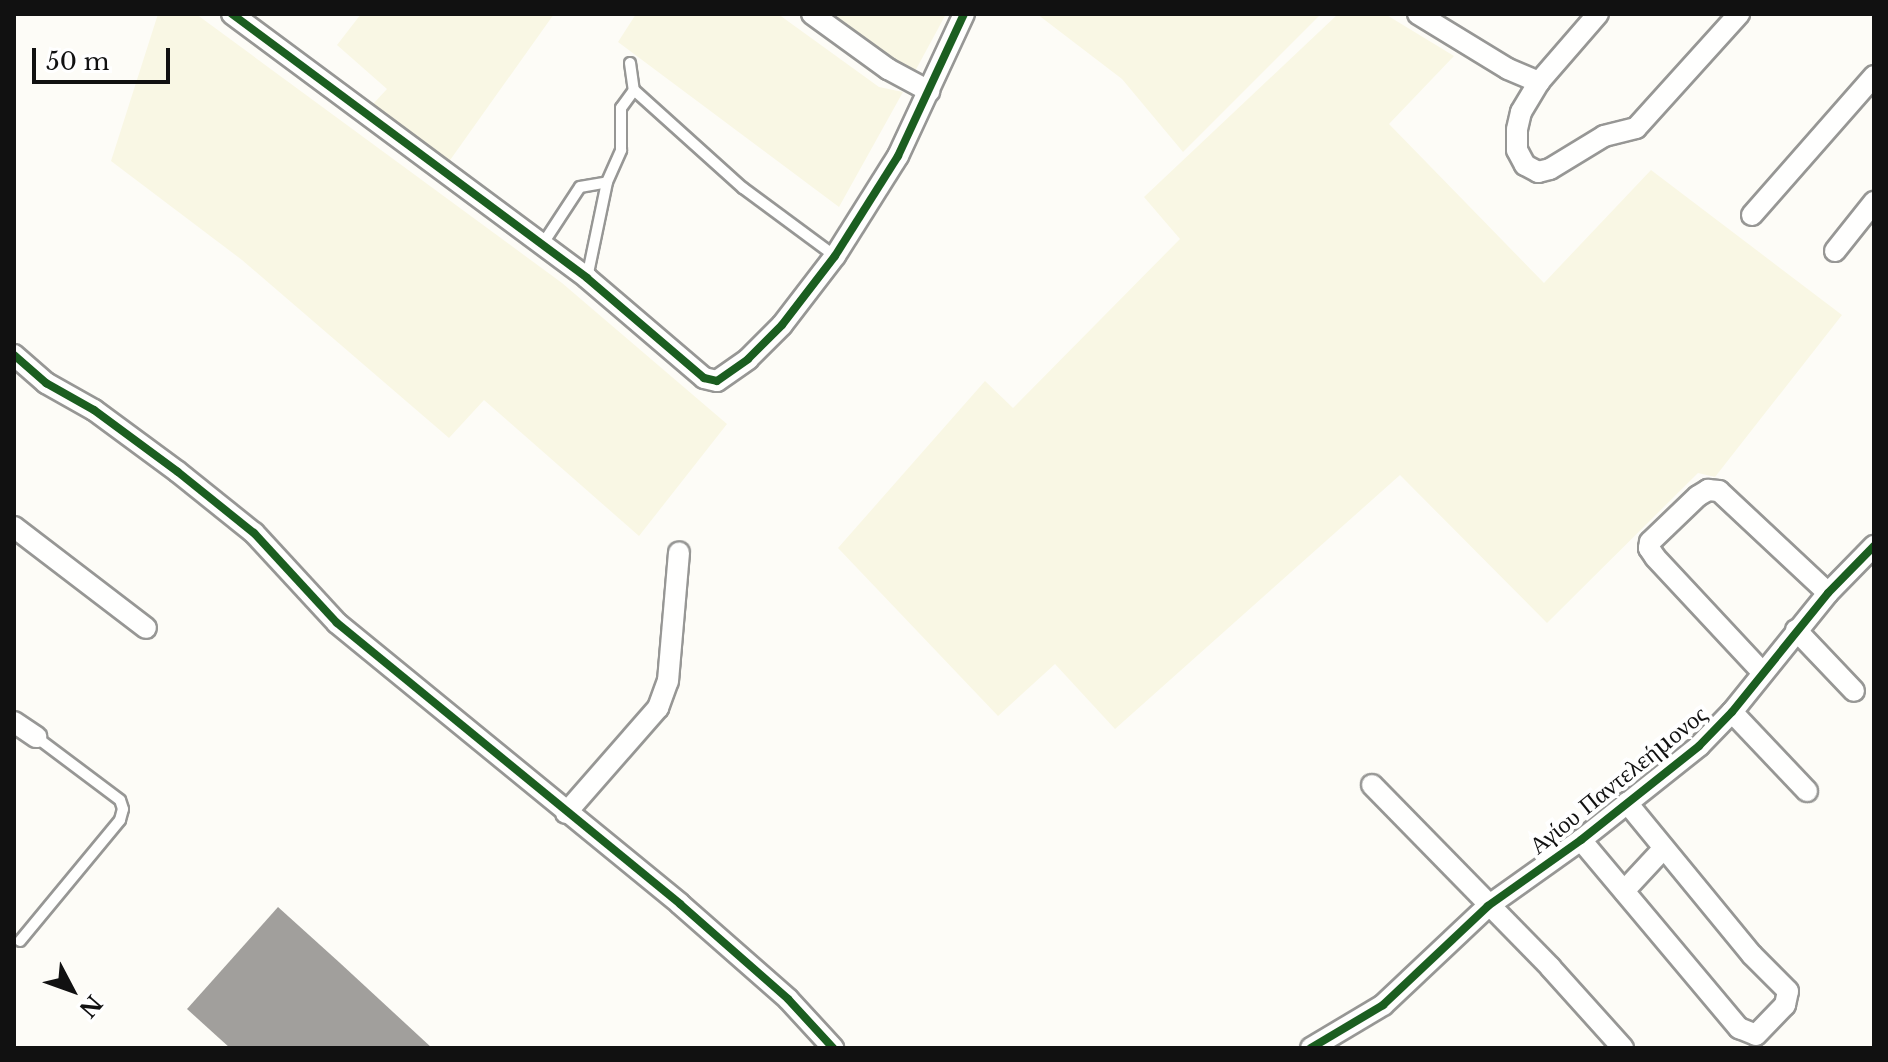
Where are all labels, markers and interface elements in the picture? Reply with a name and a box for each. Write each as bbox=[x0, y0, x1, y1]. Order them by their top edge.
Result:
scale bar bbox=[36, 32, 174, 82]
text: 50 m bbox=[46, 47, 109, 76]
street label: Αγίου Παντελεήμονος bbox=[1523, 700, 1713, 860]
north arrow bbox=[32, 950, 112, 1030]
text: N bbox=[74, 989, 107, 1023]

